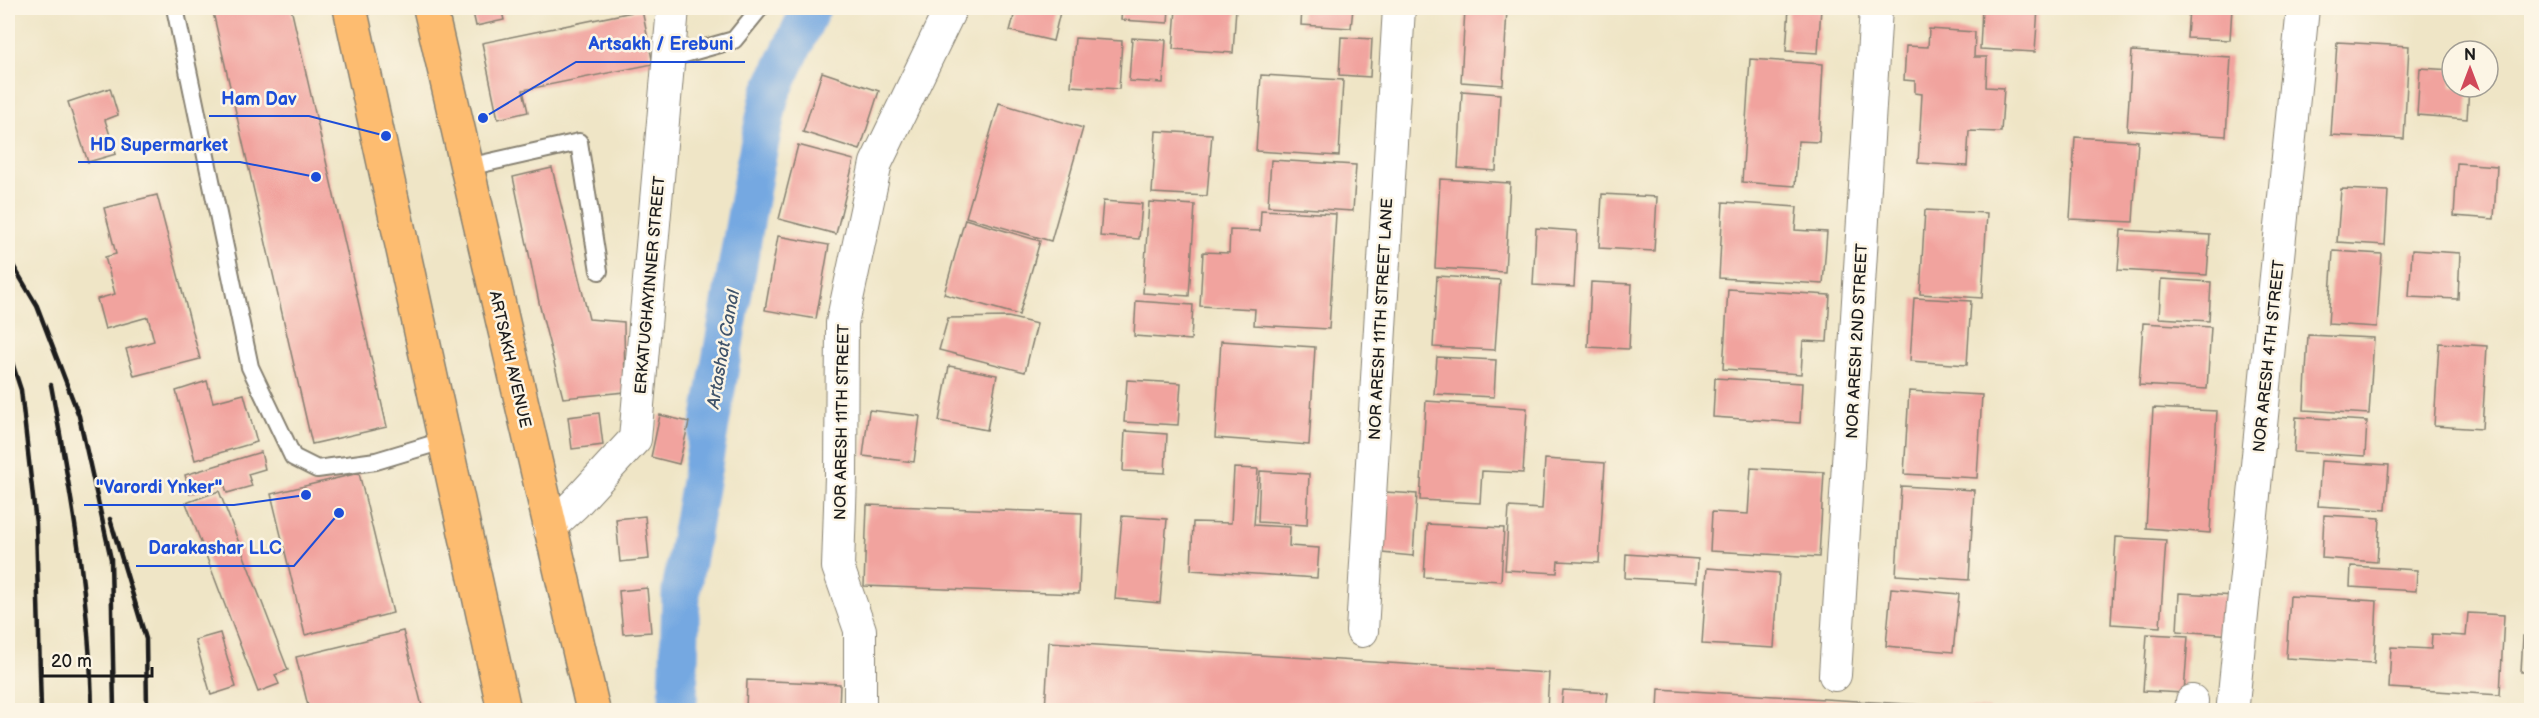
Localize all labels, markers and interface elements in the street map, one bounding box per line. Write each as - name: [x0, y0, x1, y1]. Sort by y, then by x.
- callout: Artsakh / Erebuni: [576, 26, 745, 62]
- text: Artsakh / Erebuni: [588, 34, 733, 55]
- north arrow: [2440, 39, 2500, 99]
- text: N: [2464, 46, 2476, 65]
- callout: Ham Dav: [209, 80, 309, 116]
- text: Ham Dav: [221, 89, 297, 110]
- callout: HD Supermarket: [78, 126, 240, 162]
- text: HD Supermarket: [90, 135, 228, 156]
- street label: ERKATUGHAYINNER STREET: [631, 175, 670, 395]
- street label: NOR ARESH 11TH STREET LANE: [1366, 198, 1397, 440]
- street label: NOR ARESH 2ND STREET: [1843, 243, 1872, 439]
- street label: NOR ARESH 4TH STREET: [2250, 259, 2289, 453]
- water label: Artashat Canal: [703, 287, 744, 411]
- street label: ARTSAKH AVENUE: [485, 289, 535, 430]
- street label: NOR ARESH 11TH STREET: [831, 323, 854, 520]
- callout: "Varordi Ynker": [84, 469, 234, 505]
- text: "Varordi Ynker": [96, 477, 222, 498]
- callout: Darakashar LLC: [136, 530, 294, 566]
- text: Darakashar LLC: [148, 538, 282, 559]
- scale bar: [42, 640, 152, 678]
- text: 20 m: [51, 651, 92, 672]

